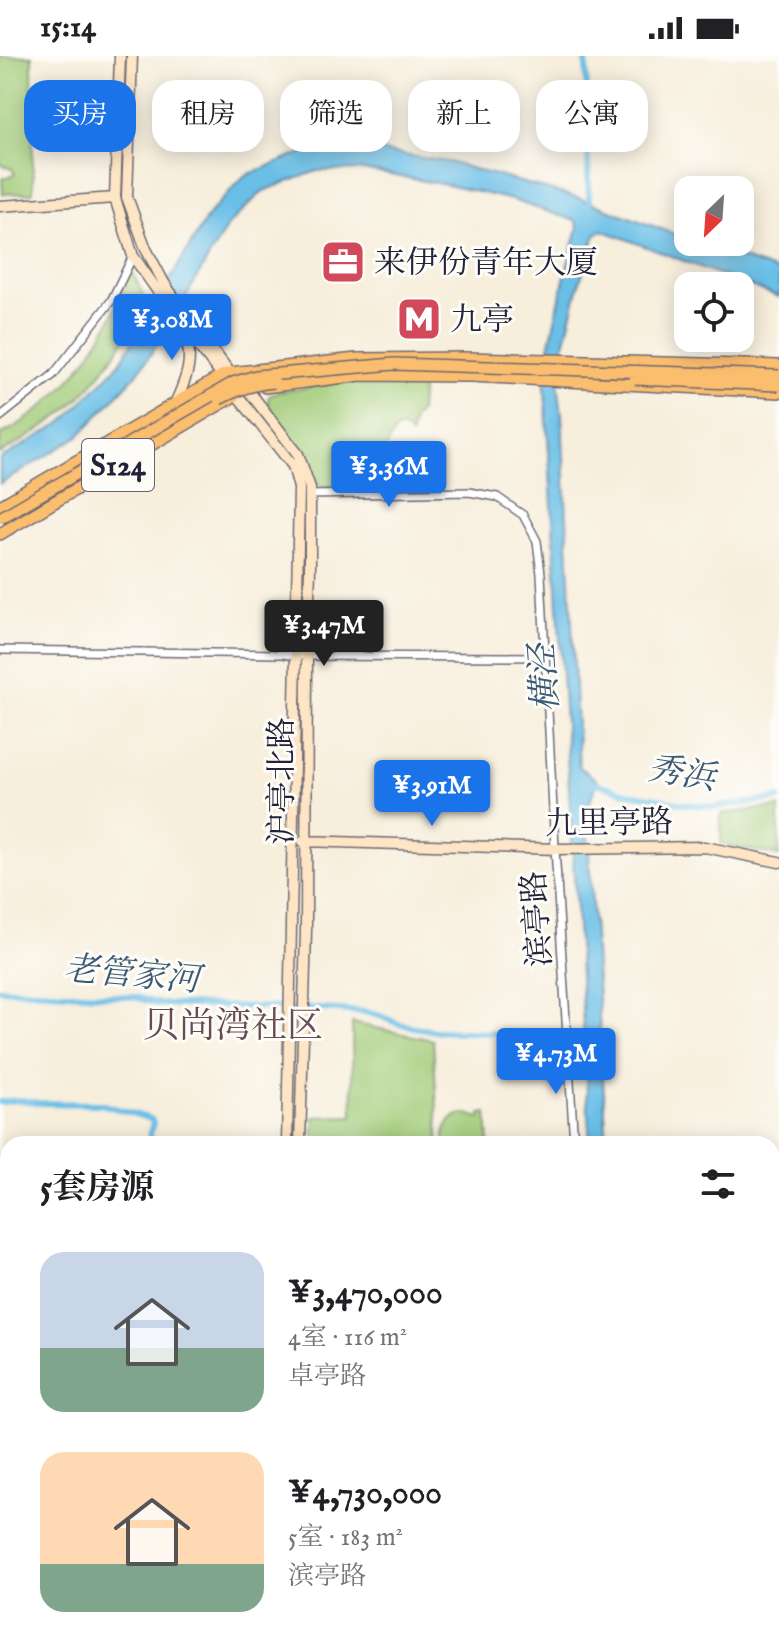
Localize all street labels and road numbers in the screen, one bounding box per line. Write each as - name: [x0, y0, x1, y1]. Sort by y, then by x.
- road number: S124: [82, 439, 154, 491]
- street label: 沪亭北路: [263, 717, 304, 845]
- street label: 九里亭路: [545, 803, 673, 846]
- street label: 滨亭路: [515, 870, 562, 968]

